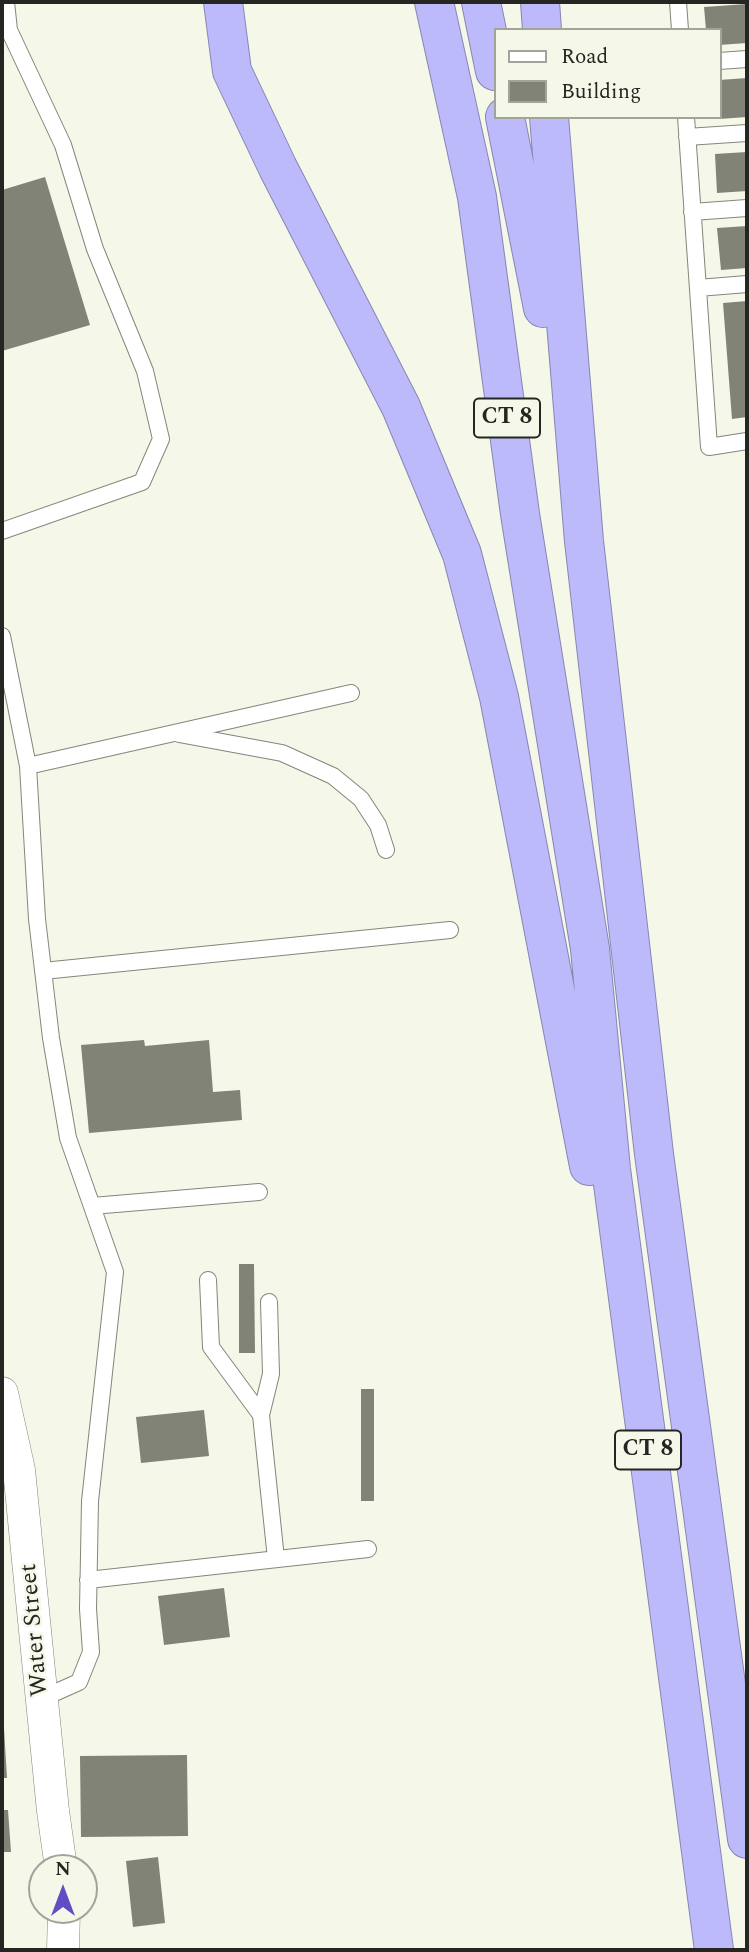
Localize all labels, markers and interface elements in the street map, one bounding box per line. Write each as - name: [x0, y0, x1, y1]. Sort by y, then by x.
- legend: [494, 28, 721, 119]
- text: Road: [561, 41, 608, 73]
- text: Building: [561, 76, 641, 108]
- road number: CT 8: [474, 398, 540, 438]
- road number: CT 8: [615, 1430, 681, 1470]
- street label: Water Street: [16, 1562, 56, 1698]
- north arrow: [28, 1854, 98, 1924]
- text: N: [55, 1855, 71, 1884]

